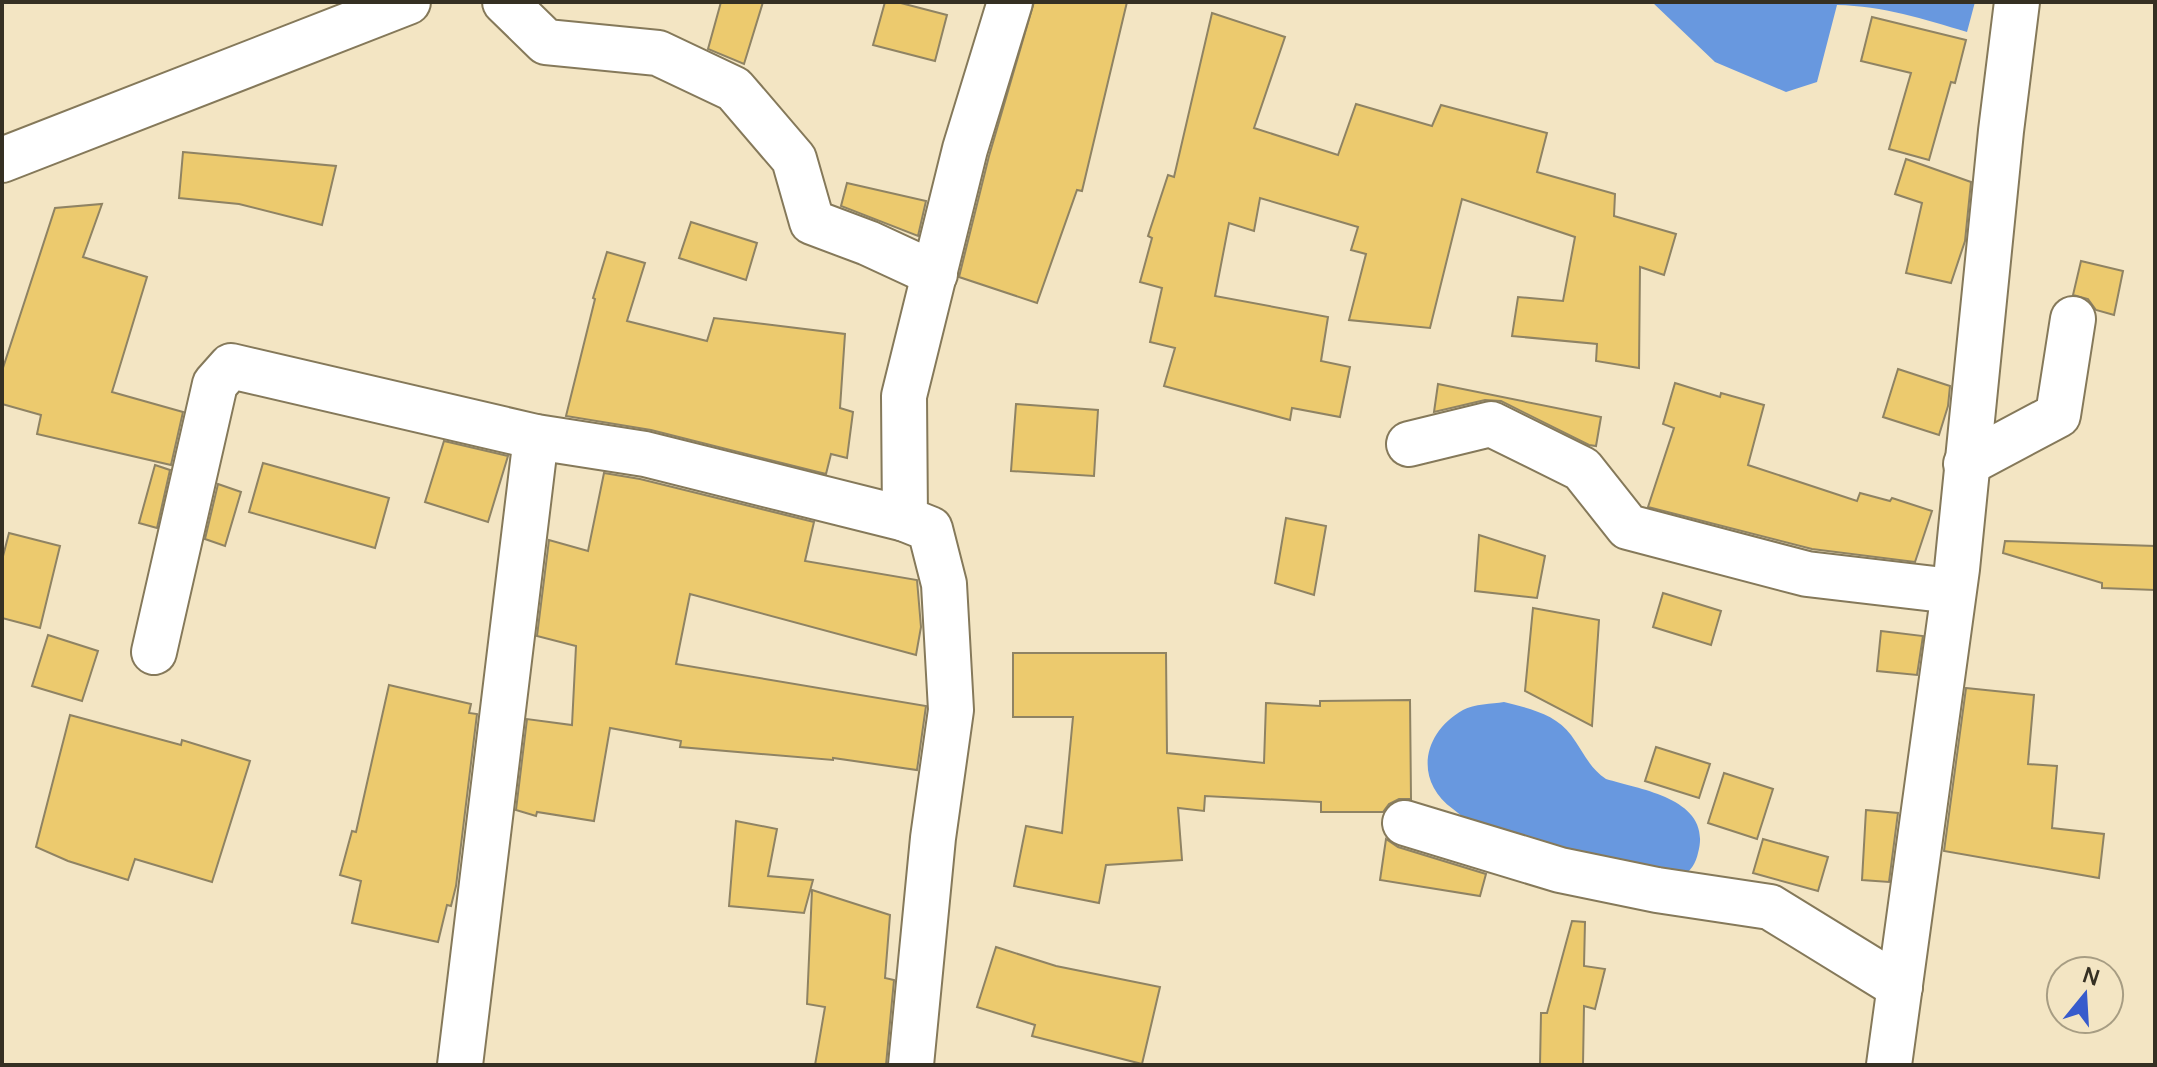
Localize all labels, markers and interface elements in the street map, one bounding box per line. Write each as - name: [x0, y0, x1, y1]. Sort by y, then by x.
- north arrow: [2045, 955, 2125, 1035]
- text: N: [2079, 959, 2103, 993]

